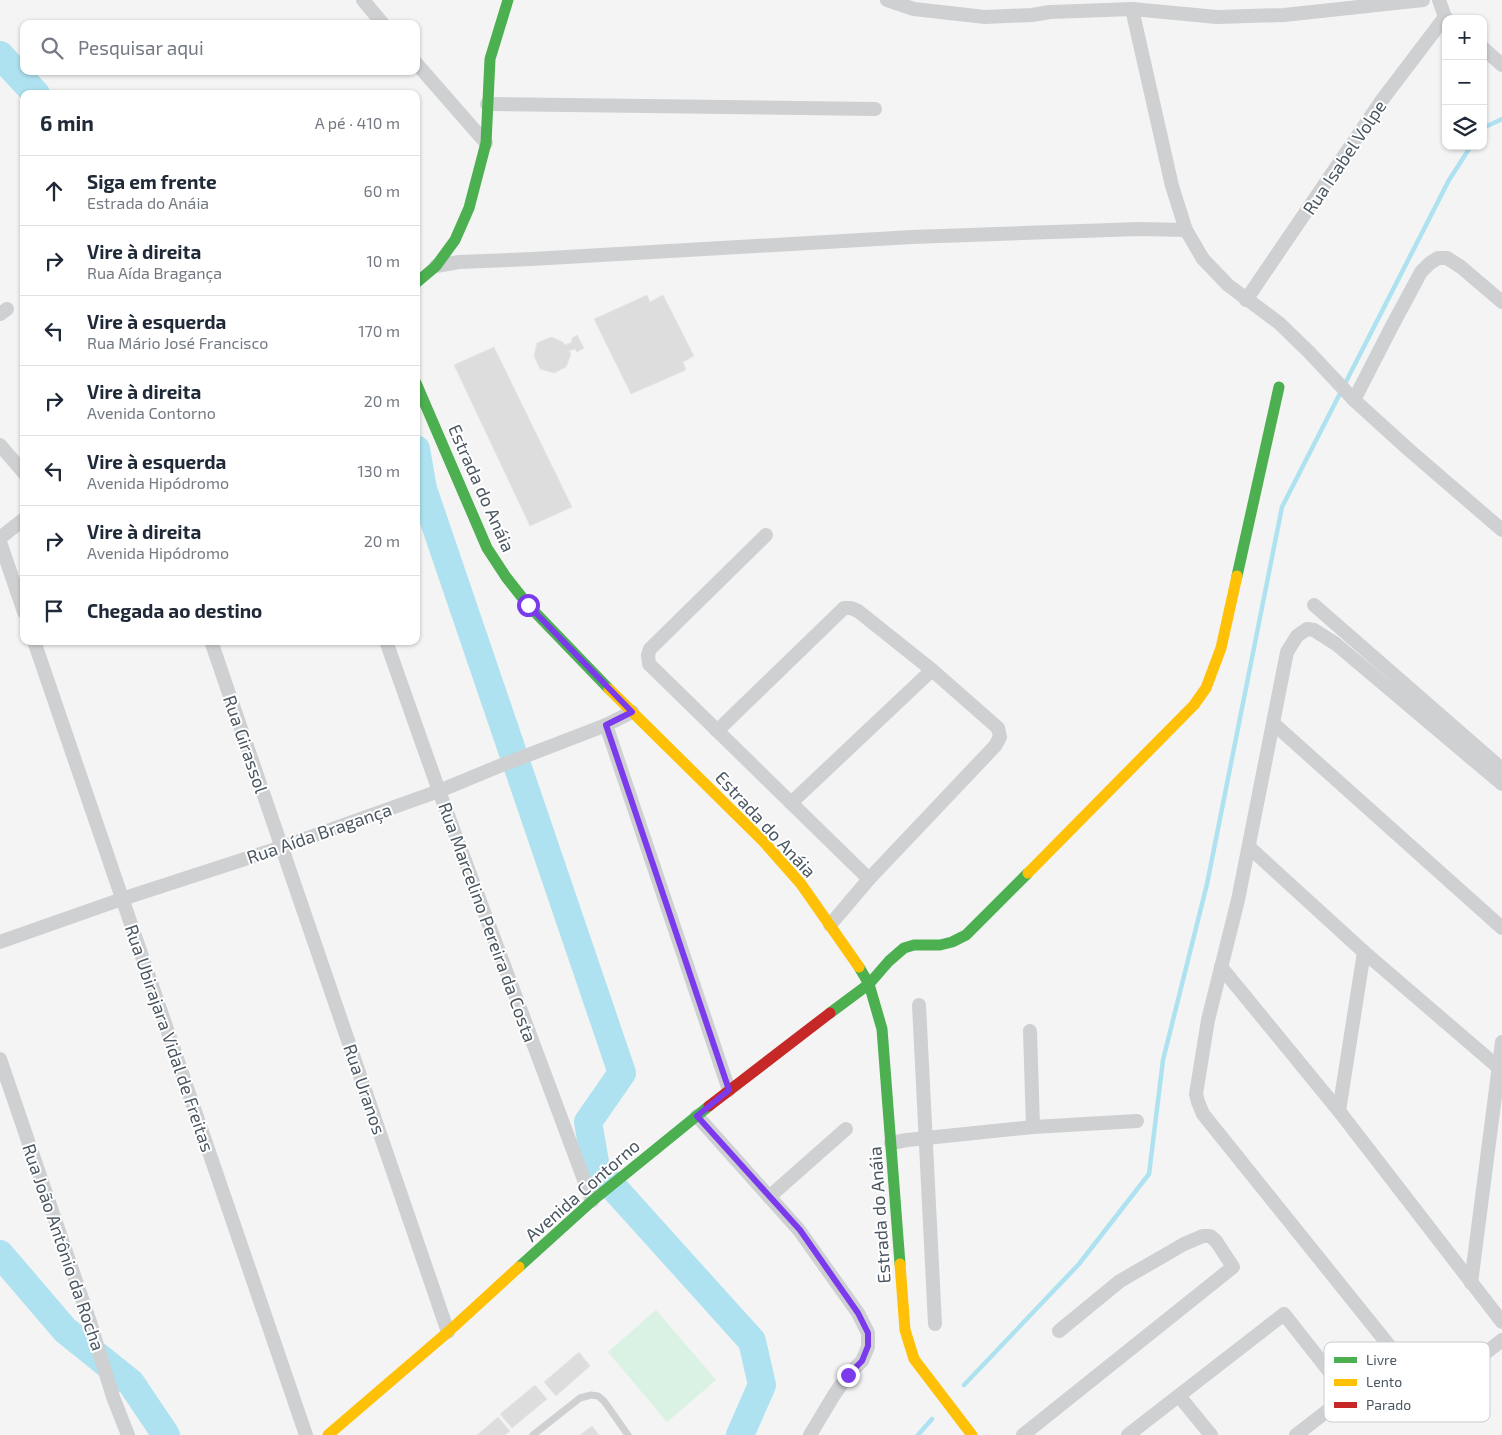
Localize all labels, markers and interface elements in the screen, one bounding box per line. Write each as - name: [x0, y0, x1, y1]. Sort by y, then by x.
- map controls: [1442, 15, 1487, 150]
- button: +: [1442, 15, 1487, 60]
- search box: [20, 20, 420, 75]
- icon: search: [38, 34, 66, 62]
- text: Pesquisar aqui: [78, 36, 204, 59]
- button: −: [1442, 60, 1487, 105]
- street label: Rua Isabel Volpe: [1298, 96, 1390, 218]
- button: layers: [1442, 105, 1487, 150]
- text: 6 min: [40, 110, 94, 135]
- text: A pé · 410 m: [315, 113, 400, 132]
- text: Siga em frente: [87, 170, 217, 193]
- icon: ahead: [40, 177, 68, 205]
- text: 60 m: [364, 181, 400, 200]
- text: Estrada do Anáia: [87, 193, 209, 212]
- text: Vire à direita: [87, 240, 201, 263]
- icon: right: [40, 247, 68, 275]
- text: 10 m: [366, 251, 400, 270]
- text: Rua Aída Bragança: [87, 263, 222, 282]
- text: Vire à esquerda: [87, 310, 226, 333]
- icon: left: [40, 317, 68, 345]
- text: 170 m: [358, 321, 400, 340]
- text: Rua Mário José Francisco: [87, 333, 268, 352]
- text: Vire à direita: [87, 380, 201, 403]
- icon: right: [40, 387, 68, 415]
- text: 20 m: [364, 391, 400, 410]
- text: Avenida Contorno: [87, 403, 216, 422]
- street label: Estrada do Anáia: [444, 421, 520, 555]
- text: Vire à esquerda: [87, 450, 226, 473]
- icon: left: [40, 457, 68, 485]
- text: 130 m: [358, 461, 400, 480]
- text: Avenida Hipódromo: [87, 473, 229, 492]
- text: Vire à direita: [87, 520, 201, 543]
- icon: right: [40, 527, 68, 555]
- text: 20 m: [364, 531, 400, 550]
- text: Avenida Hipódromo: [87, 543, 229, 562]
- route start: [517, 594, 540, 617]
- icon: arrive: [40, 597, 68, 625]
- text: Chegada ao destino: [87, 599, 262, 622]
- street label: Rua Girassol: [219, 692, 273, 796]
- street label: Estrada do Anáia: [711, 766, 821, 882]
- street label: Rua Aída Bragança: [244, 798, 395, 869]
- street label: Rua Marcelino Pereira da Costa: [434, 799, 542, 1045]
- street label: Rua Ubirajara Vidal de Freitas: [121, 921, 219, 1155]
- street label: Rua Uranos: [339, 1041, 391, 1137]
- street label: Avenida Contorno: [520, 1134, 644, 1246]
- street label: Rua João Antônio da Rocha: [18, 1141, 110, 1353]
- street label: Estrada do Anáia: [863, 1146, 895, 1284]
- legend: [1324, 1342, 1490, 1422]
- text: Livre: [1366, 1351, 1397, 1368]
- route end: [837, 1364, 860, 1387]
- text: Lento: [1366, 1373, 1402, 1390]
- text: Parado: [1366, 1396, 1411, 1413]

